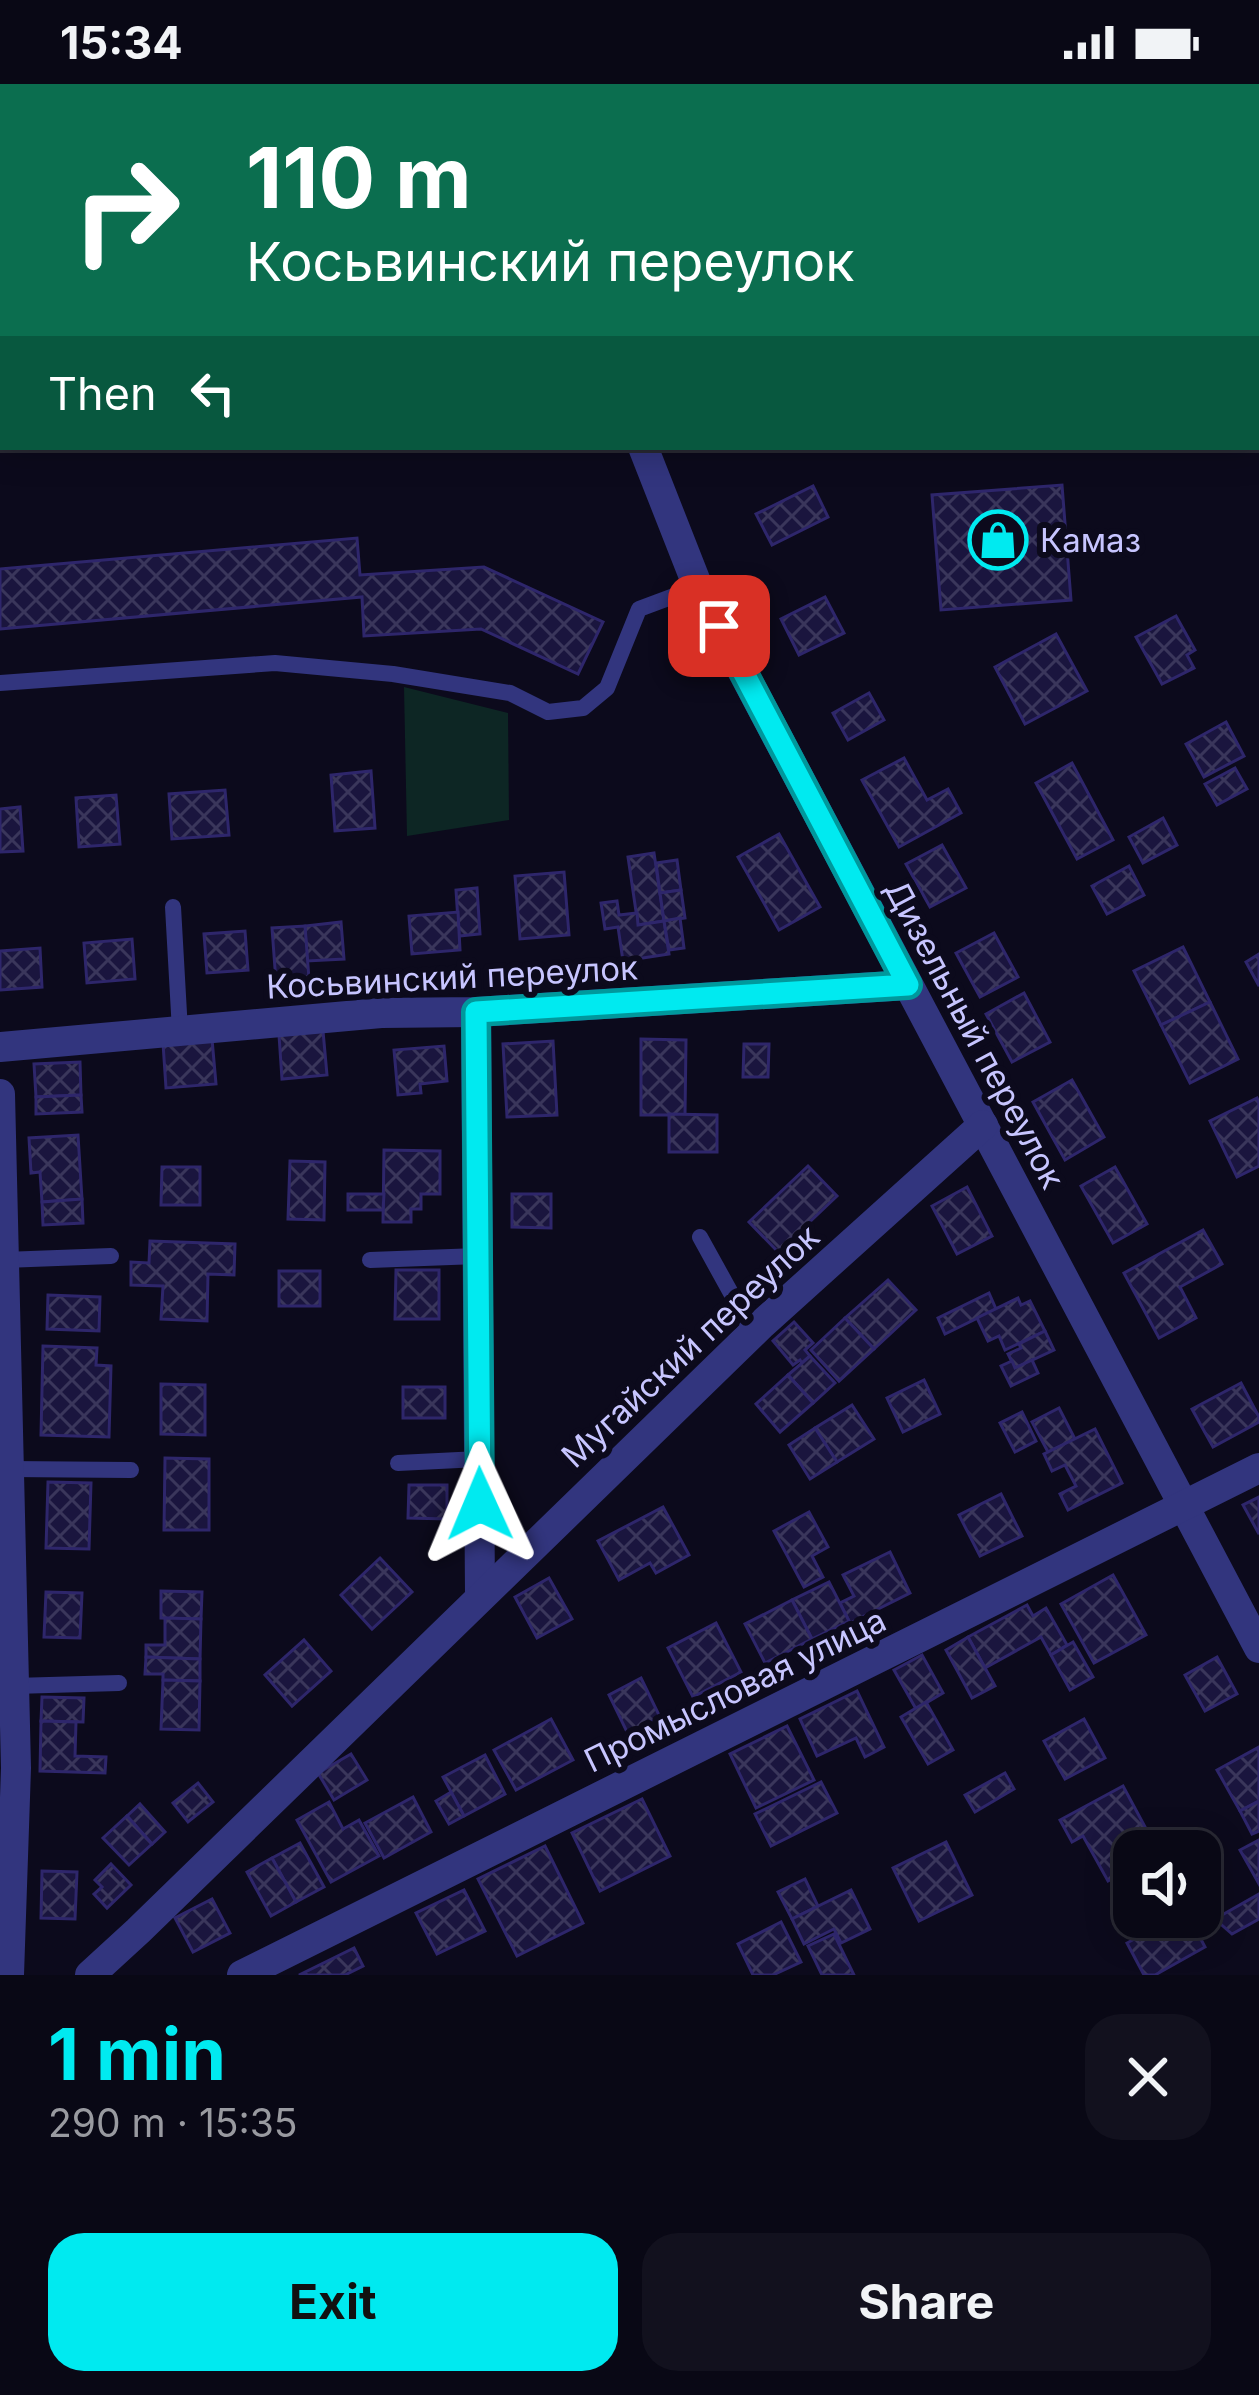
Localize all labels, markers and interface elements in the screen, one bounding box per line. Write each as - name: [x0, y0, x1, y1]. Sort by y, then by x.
- text: 15:34: [60, 15, 183, 70]
- text: 110 m: [246, 127, 472, 228]
- icon: right: [48, 132, 204, 288]
- text: Косьвинский переулок: [246, 229, 854, 294]
- icon: left: [180, 360, 246, 426]
- text: Then: [48, 366, 156, 421]
- shop icon: Камаз: [967, 509, 1029, 571]
- place label: Камаз: [1040, 520, 1141, 560]
- pin: [668, 575, 770, 677]
- icon: arrive: [686, 593, 752, 659]
- street label: Дизельный переулок: [877, 873, 1073, 1195]
- street label: Косьвинский переулок: [265, 947, 639, 1007]
- street label: Мугайский переулок: [553, 1216, 827, 1476]
- position arrow: [417, 1441, 543, 1567]
- street label: Промысловая улица: [578, 1600, 892, 1780]
- map controls: [1113, 1830, 1221, 1938]
- button: sound: [1113, 1830, 1221, 1938]
- text: 1 min: [48, 2010, 226, 2097]
- button: close: [1085, 2014, 1211, 2140]
- text: 290 m · 15:35: [48, 2099, 297, 2146]
- button: Exit: [48, 2233, 618, 2371]
- button: Share: [642, 2233, 1211, 2371]

